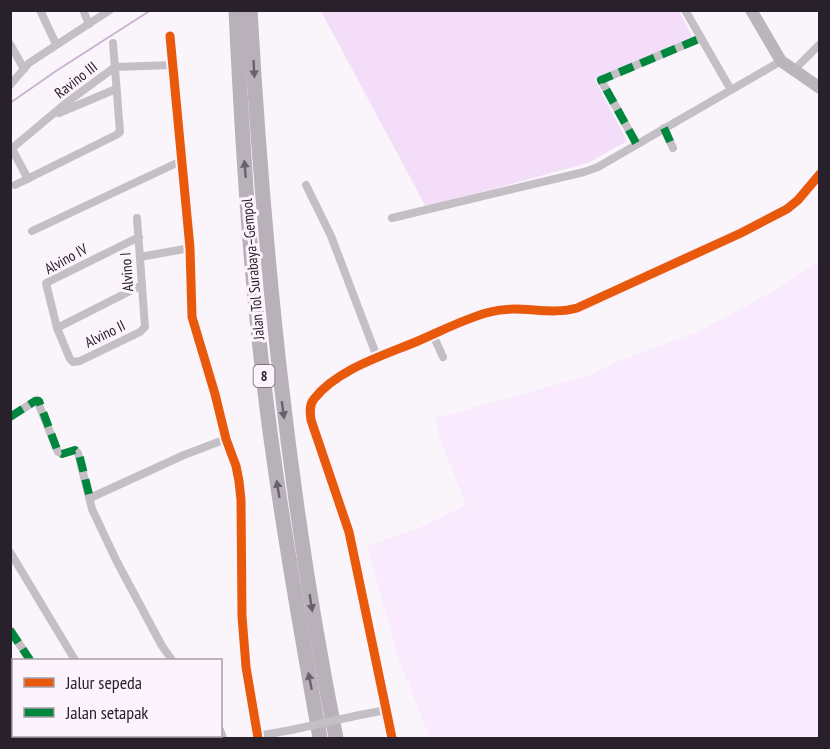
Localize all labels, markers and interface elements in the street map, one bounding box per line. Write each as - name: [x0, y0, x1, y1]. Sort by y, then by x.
- street label: Ravino III: [51, 57, 101, 102]
- one-way arrow: [249, 59, 258, 78]
- one-way arrow: [240, 160, 249, 179]
- street label: Jalan Tol Surabaya–Gempol: [237, 197, 268, 341]
- street label: Alvino IV: [41, 239, 91, 278]
- street label: Alvino I: [116, 252, 137, 292]
- street label: Alvino II: [81, 316, 128, 351]
- road number: 8: [254, 365, 274, 387]
- one-way arrow: [278, 400, 288, 419]
- one-way arrow: [274, 479, 283, 498]
- one-way arrow: [307, 593, 316, 612]
- legend: [12, 659, 222, 737]
- text: Jalur sepeda: [65, 671, 142, 694]
- one-way arrow: [305, 671, 314, 690]
- text: Jalan setapak: [65, 701, 148, 724]

